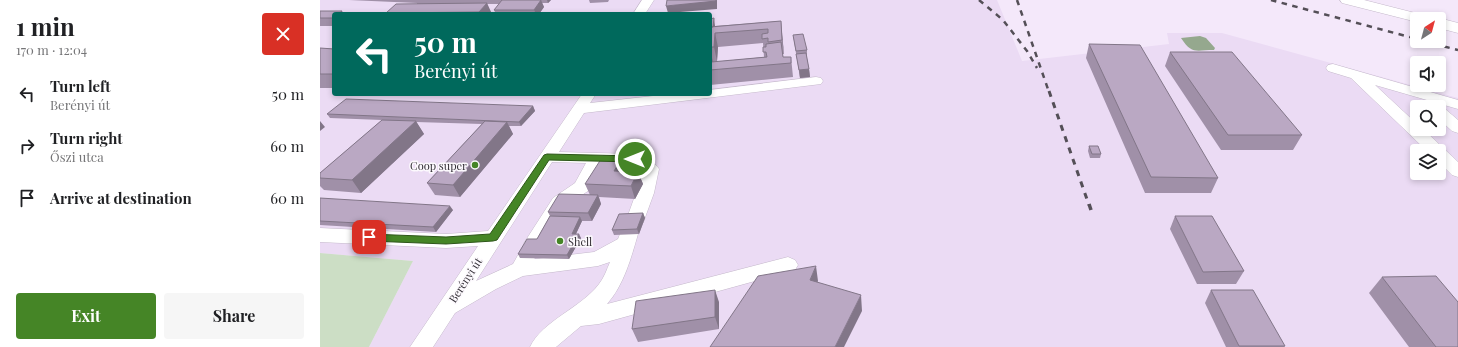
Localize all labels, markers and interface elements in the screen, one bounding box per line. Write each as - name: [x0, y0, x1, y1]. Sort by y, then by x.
- text: 1 min: [16, 10, 75, 42]
- north arrow: [1410, 12, 1446, 48]
- map controls: [1410, 12, 1446, 180]
- button: close: [262, 13, 304, 55]
- text: 50 m: [414, 23, 477, 60]
- icon: left: [348, 28, 400, 80]
- text: 170 m · 12:04: [16, 41, 87, 58]
- button: sound: [1410, 56, 1446, 92]
- text: Berényi út: [414, 59, 497, 83]
- text: Turn left: [50, 76, 111, 96]
- icon: left: [16, 83, 38, 105]
- text: 50 m: [272, 84, 304, 104]
- text: Berényi út: [50, 96, 110, 113]
- button: search: [1410, 100, 1446, 136]
- text: Turn right: [50, 128, 123, 148]
- icon: right: [16, 135, 38, 157]
- text: 60 m: [270, 136, 304, 156]
- position arrow: [614, 138, 656, 180]
- button: layers: [1410, 144, 1446, 180]
- text: Őszi utca: [50, 148, 104, 165]
- place label: Coop super: [410, 158, 467, 173]
- marker: Coop super: [470, 160, 480, 170]
- icon: arrive: [16, 187, 38, 209]
- text: Arrive at destination: [50, 188, 192, 208]
- text: 60 m: [270, 188, 304, 208]
- pin: [352, 220, 386, 254]
- icon: arrive: [358, 226, 380, 248]
- place label: Shell: [568, 234, 592, 249]
- marker: Shell: [555, 236, 565, 246]
- street label: Berényi út: [445, 254, 485, 305]
- button: Exit: [16, 293, 156, 339]
- button: Share: [164, 293, 304, 339]

